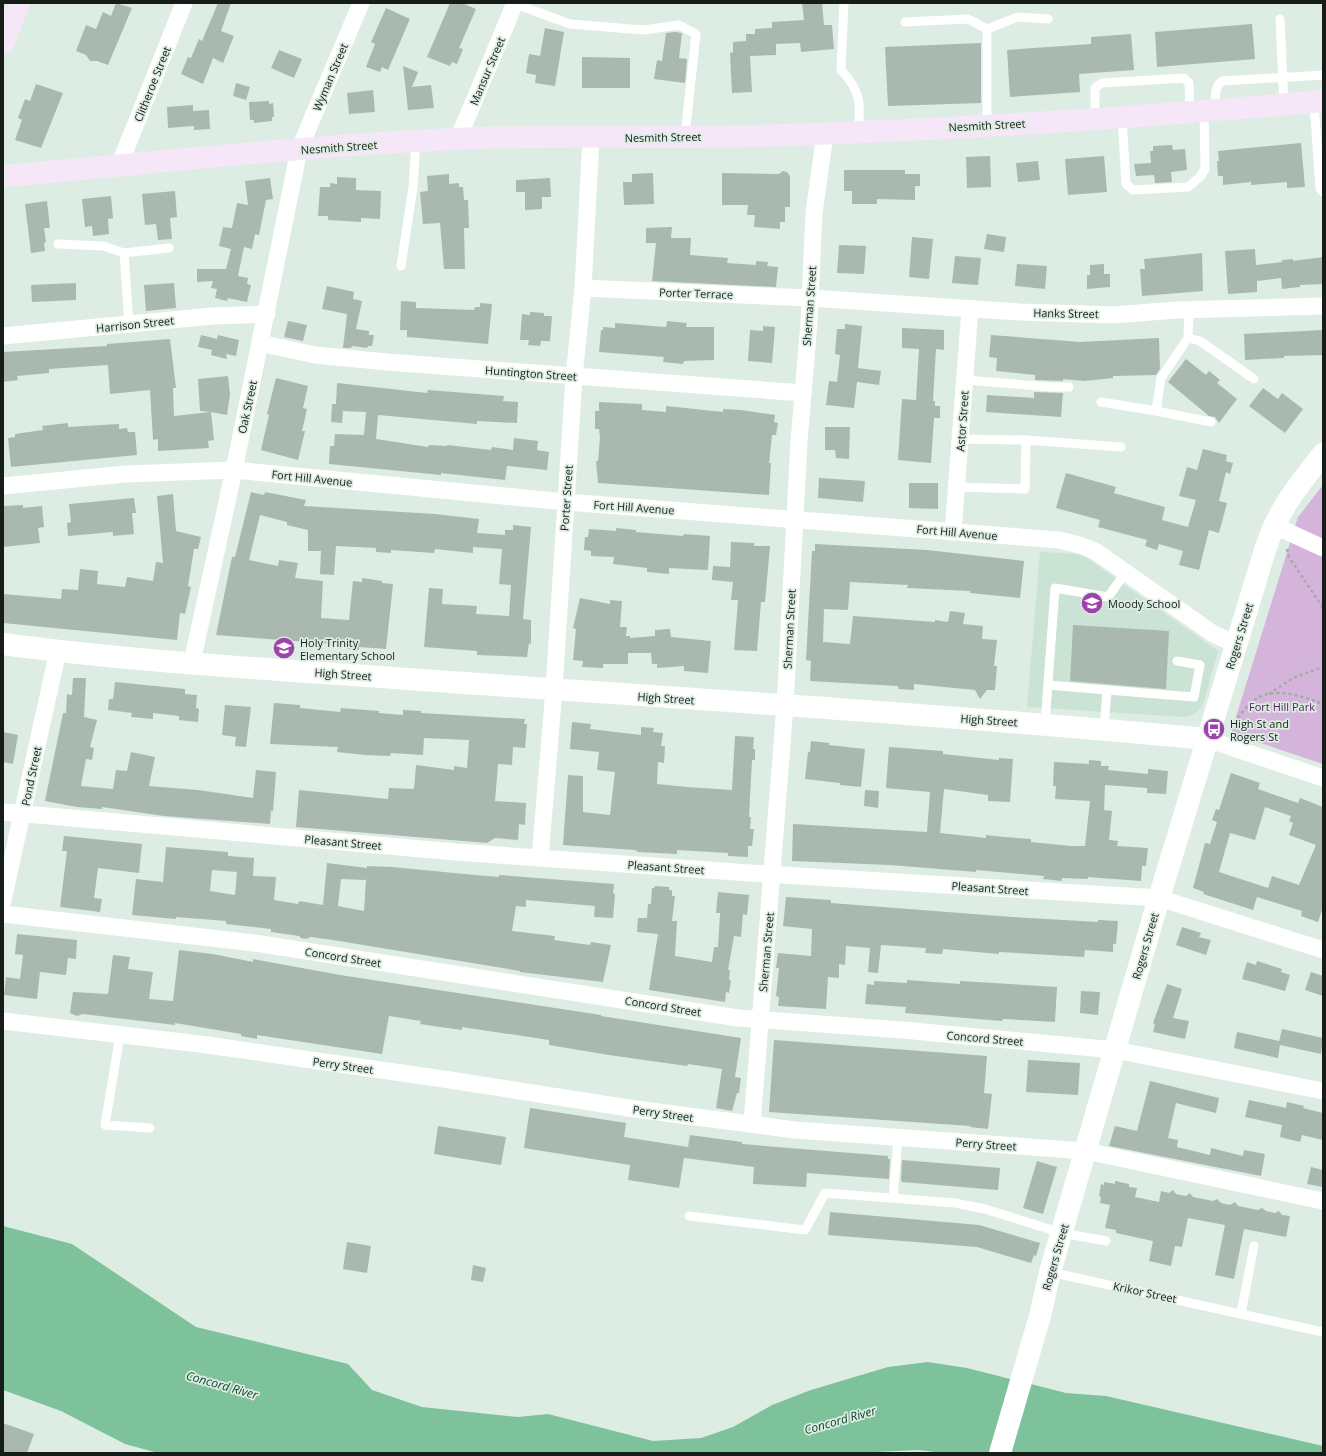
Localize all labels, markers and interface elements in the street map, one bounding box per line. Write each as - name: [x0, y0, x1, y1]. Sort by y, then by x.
- street label: Mansur Street: [466, 34, 508, 107]
- street label: Wyman Street: [309, 41, 351, 113]
- street label: Clitheroe Street: [130, 44, 174, 124]
- street label: Nesmith Street: [948, 115, 1026, 135]
- street label: Nesmith Street: [624, 129, 702, 145]
- street label: Nesmith Street: [300, 137, 378, 157]
- street label: Sherman Street: [799, 265, 819, 346]
- street label: Porter Terrace: [659, 284, 733, 302]
- street label: Hanks Street: [1033, 305, 1099, 321]
- street label: Harrison Street: [95, 312, 175, 336]
- street label: Huntington Street: [485, 362, 577, 384]
- street label: Oak Street: [234, 379, 260, 435]
- street label: Astor Street: [952, 390, 972, 452]
- street label: Porter Street: [556, 465, 576, 531]
- street label: Fort Hill Avenue: [271, 466, 353, 490]
- street label: Fort Hill Avenue: [593, 497, 675, 517]
- street label: Fort Hill Avenue: [916, 521, 998, 543]
- street label: Sherman Street: [779, 589, 799, 669]
- school or university icon: Moody School: [1079, 590, 1105, 616]
- place label: Moody School: [1108, 596, 1180, 611]
- street label: Rogers Street: [1222, 601, 1256, 671]
- school or university icon: Holy Trinity Elementary School: [271, 635, 297, 661]
- place label: Holy Trinity Elementary School: [300, 635, 395, 663]
- street label: High Street: [314, 665, 372, 683]
- street label: High Street: [637, 689, 695, 707]
- park label: Fort Hill Park: [1249, 699, 1315, 714]
- street label: High Street: [960, 711, 1018, 729]
- bus stop icon: High St and Rogers St: [1201, 716, 1227, 742]
- place label: High St and Rogers St: [1230, 716, 1289, 744]
- street label: Pond Street: [17, 745, 45, 807]
- street label: Pleasant Street: [304, 831, 382, 853]
- street label: Pleasant Street: [627, 857, 705, 877]
- street label: Pleasant Street: [951, 878, 1029, 898]
- street label: Sherman Street: [755, 911, 777, 993]
- street label: Rogers Street: [1128, 911, 1162, 981]
- street label: Concord Street: [304, 944, 382, 970]
- street label: Concord Street: [624, 993, 702, 1019]
- street label: Concord Street: [946, 1027, 1024, 1049]
- street label: Perry Street: [312, 1053, 374, 1077]
- street label: Perry Street: [632, 1101, 694, 1125]
- street label: Perry Street: [955, 1134, 1017, 1154]
- street label: Rogers Street: [1038, 1222, 1072, 1292]
- street label: Krikor Street: [1112, 1278, 1178, 1306]
- water label: Concord River: [184, 1367, 261, 1404]
- water label: Concord River: [802, 1401, 879, 1438]

